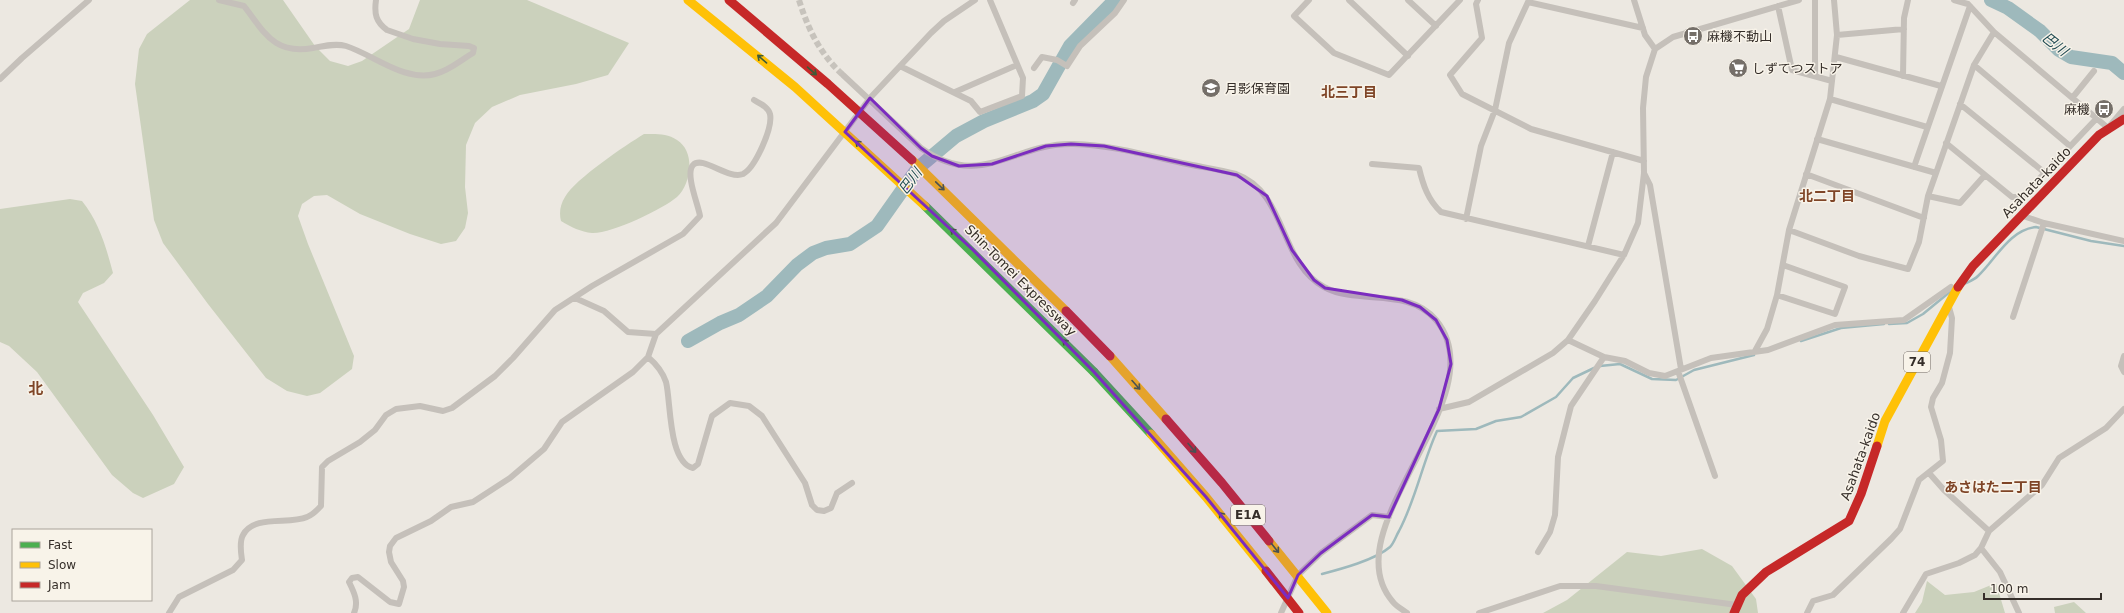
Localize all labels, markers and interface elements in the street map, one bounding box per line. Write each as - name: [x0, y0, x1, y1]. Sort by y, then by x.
- bus stop icon: 麻機不動山: [1682, 25, 1704, 47]
- place label: 麻機不動山: [1707, 29, 1772, 44]
- water label: 巴川: [2039, 29, 2073, 60]
- one-way arrow: [757, 54, 767, 64]
- supermarket icon: しずてつストア: [1727, 57, 1749, 79]
- place label: しずてつストア: [1752, 61, 1842, 76]
- one-way arrow: [807, 66, 818, 75]
- school or university icon: 月影保育園: [1200, 77, 1222, 99]
- place label: 月影保育園: [1225, 81, 1290, 96]
- district label: 北三丁目: [1321, 84, 1377, 100]
- bus stop icon: 麻機: [2093, 98, 2115, 120]
- place label: 麻機: [2064, 102, 2090, 117]
- one-way arrow: [854, 140, 865, 149]
- street label: Asahata-kaido: [1999, 144, 2074, 221]
- water label: 巴川: [895, 163, 926, 197]
- one-way arrow: [935, 181, 945, 191]
- district label: 北二丁目: [1799, 188, 1855, 204]
- street label: Shin-Tomei Expressway: [962, 222, 1080, 339]
- one-way arrow: [950, 228, 960, 238]
- one-way arrow: [1062, 339, 1072, 349]
- road number: 74: [1904, 352, 1930, 372]
- district label: 北: [28, 380, 44, 398]
- one-way arrow: [1131, 380, 1141, 390]
- street label: Asahata-kaido: [1838, 410, 1883, 502]
- one-way arrow: [1187, 443, 1196, 453]
- district label: あさはた二丁目: [1944, 479, 2042, 495]
- road number: E1A: [1231, 505, 1265, 525]
- one-way arrow: [1218, 512, 1227, 522]
- legend: [12, 529, 152, 601]
- text: Fast: [48, 538, 72, 552]
- one-way arrow: [1271, 543, 1280, 553]
- text: Slow: [48, 558, 76, 572]
- scale bar: [1984, 575, 2101, 601]
- text: Jam: [47, 578, 71, 592]
- text: 100 m: [1990, 582, 2028, 596]

